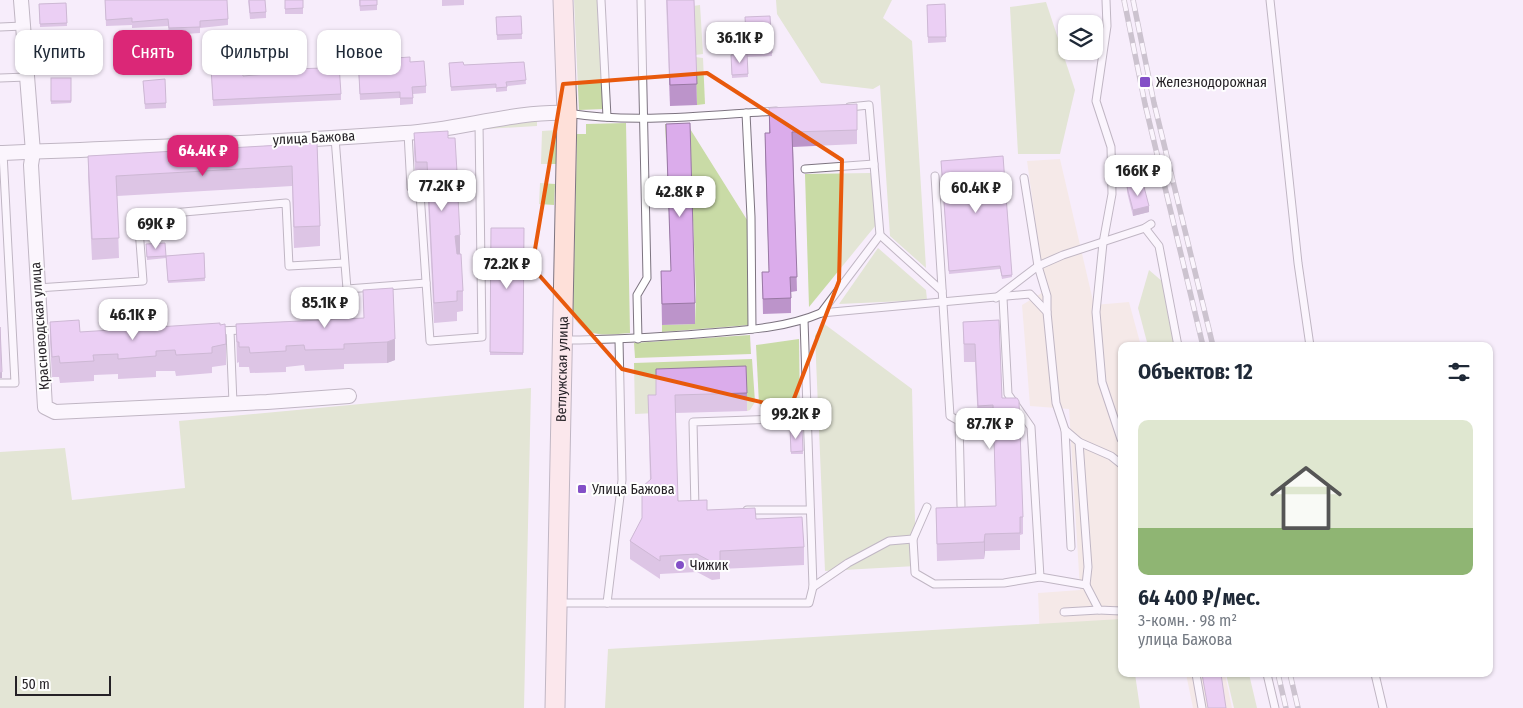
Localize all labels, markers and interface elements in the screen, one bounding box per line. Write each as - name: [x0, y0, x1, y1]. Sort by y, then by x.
- map controls: [1058, 15, 1103, 60]
- button: layers: [1058, 15, 1103, 60]
- pin: 36.1K ₽: [694, 22, 786, 64]
- text: 36.1K ₽: [717, 28, 763, 47]
- chip: Купить: [15, 30, 103, 75]
- chip: Снять: [113, 30, 192, 75]
- chip: Фильтры: [202, 30, 307, 75]
- chip: Новое: [317, 30, 401, 75]
- place label: Железнодорожная: [1156, 74, 1267, 91]
- marker: Железнодорожная: [1138, 75, 1152, 89]
- street label: улица Бажова: [272, 127, 356, 149]
- pin: 64.4K ₽: [157, 134, 249, 177]
- text: 64.4K ₽: [178, 141, 228, 160]
- pin: 166K ₽: [1097, 154, 1179, 197]
- text: 166K ₽: [1116, 161, 1160, 180]
- pin: 77.2K ₽: [396, 170, 488, 212]
- pin: 60.4K ₽: [930, 172, 1022, 214]
- text: 77.2K ₽: [419, 176, 465, 195]
- pin: 42.8K ₽: [634, 176, 726, 218]
- text: 60.4K ₽: [951, 178, 1001, 197]
- text: 42.8K ₽: [656, 182, 704, 201]
- pin: 69K ₽: [121, 208, 191, 250]
- text: 69K ₽: [137, 214, 175, 233]
- pin: 72.2K ₽: [461, 248, 553, 290]
- text: 72.2K ₽: [484, 254, 530, 273]
- street label: Красноводская улица: [27, 261, 53, 391]
- pin: 85.1K ₽: [279, 286, 371, 329]
- text: 85.1K ₽: [302, 293, 348, 312]
- pin: 46.1K ₽: [87, 298, 179, 341]
- text: 46.1K ₽: [110, 305, 156, 324]
- street label: Ветлужская улица: [552, 316, 571, 422]
- icon: filters: [1445, 358, 1473, 386]
- text: Объектов: 12: [1138, 359, 1253, 385]
- pin: 99.2K ₽: [750, 398, 842, 440]
- text: 99.2K ₽: [772, 404, 820, 423]
- pin: 87.7K ₽: [944, 408, 1036, 450]
- text: 87.7K ₽: [967, 414, 1013, 433]
- icon: home: [1261, 453, 1351, 543]
- place label: Улица Бажова: [591, 481, 675, 498]
- marker: Улица Бажова: [576, 483, 588, 495]
- place label: Чижик: [690, 557, 729, 574]
- marker: Чижик: [674, 559, 686, 571]
- text: 64 400 ₽/мес.: [1138, 585, 1260, 611]
- text: 3-комн. · 98 m²: [1138, 611, 1237, 630]
- text: улица Бажова: [1138, 630, 1232, 649]
- scale bar: [15, 673, 111, 696]
- text: 50 m: [22, 676, 50, 693]

